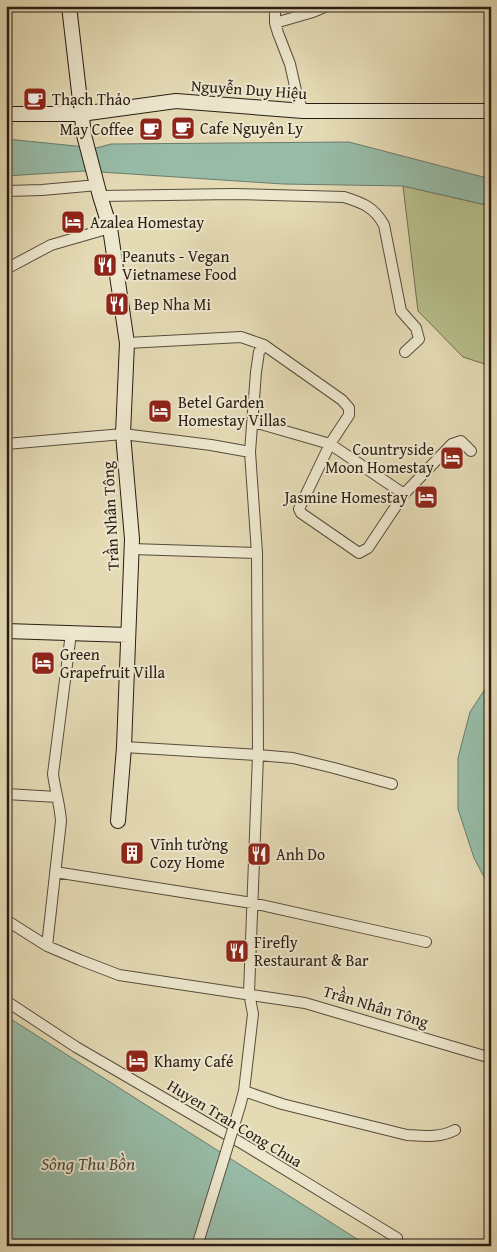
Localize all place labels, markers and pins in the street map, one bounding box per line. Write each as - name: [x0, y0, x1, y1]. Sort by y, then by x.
- cafe icon: Thạch Thảo: [22, 86, 48, 112]
- place label: Thạch Thảo: [52, 87, 131, 111]
- cafe icon: Cafe Nguyên Ly: [170, 115, 196, 141]
- cafe icon: May Coffee: [138, 116, 164, 142]
- place label: Cafe Nguyên Ly: [200, 116, 303, 140]
- place label: May Coffee: [60, 117, 134, 141]
- hotel icon: Azalea Homestay: [60, 209, 86, 235]
- place label: Azalea Homestay: [90, 210, 204, 234]
- place label: Peanuts - Vegan Vietnamese Food: [122, 244, 237, 286]
- restaurant icon: Peanuts - Vegan Vietnamese Food: [92, 252, 118, 278]
- restaurant icon: Bep Nha Mi: [104, 291, 130, 317]
- place label: Bep Nha Mi: [134, 292, 211, 316]
- place label: Betel Garden Homestay Villas: [178, 390, 286, 432]
- hotel icon: Betel Garden Homestay Villas: [147, 398, 173, 424]
- place label: Countryside Moon Homestay: [325, 437, 434, 479]
- hotel icon: Countryside Moon Homestay: [439, 445, 465, 471]
- hotel icon: Jasmine Homestay: [413, 484, 439, 510]
- place label: Jasmine Homestay: [283, 485, 408, 509]
- place label: Green Grapefruit Villa: [60, 642, 166, 684]
- hotel icon: Green Grapefruit Villa: [30, 650, 56, 676]
- place label: Vĩnh tường Cozy Home: [150, 832, 228, 874]
- building icon: Vĩnh tường Cozy Home: [119, 840, 145, 866]
- restaurant icon: Anh Do: [246, 841, 272, 867]
- place label: Anh Do: [276, 842, 325, 866]
- place label: Firefly Restaurant & Bar: [254, 930, 369, 972]
- restaurant icon: Firefly Restaurant & Bar: [224, 938, 250, 964]
- hotel icon: Khamy Café: [124, 1048, 150, 1074]
- place label: Khamy Café: [154, 1049, 233, 1073]

